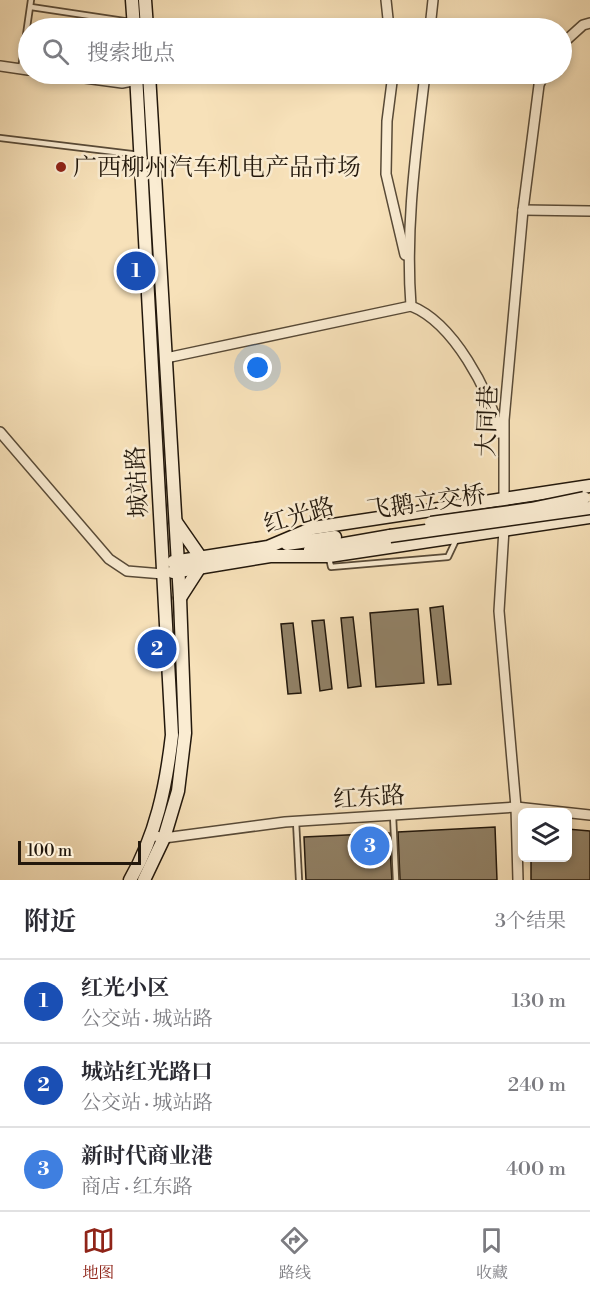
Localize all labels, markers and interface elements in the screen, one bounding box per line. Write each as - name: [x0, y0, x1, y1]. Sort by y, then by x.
- search box: [18, 18, 572, 84]
- icon: search: [39, 35, 72, 68]
- text: 搜索地点: [87, 40, 175, 67]
- place label: 广西柳州汽车机电产品市场: [73, 153, 361, 183]
- marker: 广西柳州汽车机电产品市场: [54, 160, 68, 174]
- pin: 1: [116, 248, 156, 294]
- your location: [243, 353, 272, 382]
- street label: 大同巷: [472, 385, 504, 458]
- street label: 城站路: [121, 445, 155, 519]
- street label: 飞鹅立交桥: [365, 480, 488, 526]
- street label: 红光路: [261, 492, 338, 540]
- pin: 2: [138, 626, 176, 672]
- street label: 红东路: [332, 781, 406, 815]
- map controls: [518, 808, 572, 862]
- button: layers: [518, 808, 572, 862]
- pin: 3: [350, 824, 389, 868]
- scale bar: [18, 838, 141, 866]
- text: 100 m: [27, 841, 72, 861]
- text: 附近: [24, 906, 76, 938]
- text: 3个结果: [495, 909, 566, 934]
- text: 红光小区: [81, 975, 169, 1002]
- text: 1: [39, 989, 48, 1014]
- text: 130 m: [511, 989, 566, 1014]
- text: 公交站 · 城站路: [81, 1007, 213, 1032]
- text: 城站红光路口: [81, 1059, 213, 1086]
- text: 2: [37, 1073, 50, 1098]
- text: 240 m: [508, 1073, 566, 1098]
- text: 公交站 · 城站路: [81, 1091, 213, 1116]
- text: 新时代商业港: [81, 1143, 213, 1170]
- text: 3: [37, 1157, 50, 1182]
- text: 400 m: [506, 1157, 566, 1182]
- text: 商店 · 红东路: [81, 1175, 193, 1200]
- tab: 地图: [82, 1224, 115, 1283]
- tab: 路线: [278, 1224, 311, 1283]
- tab: 收藏: [475, 1224, 508, 1283]

